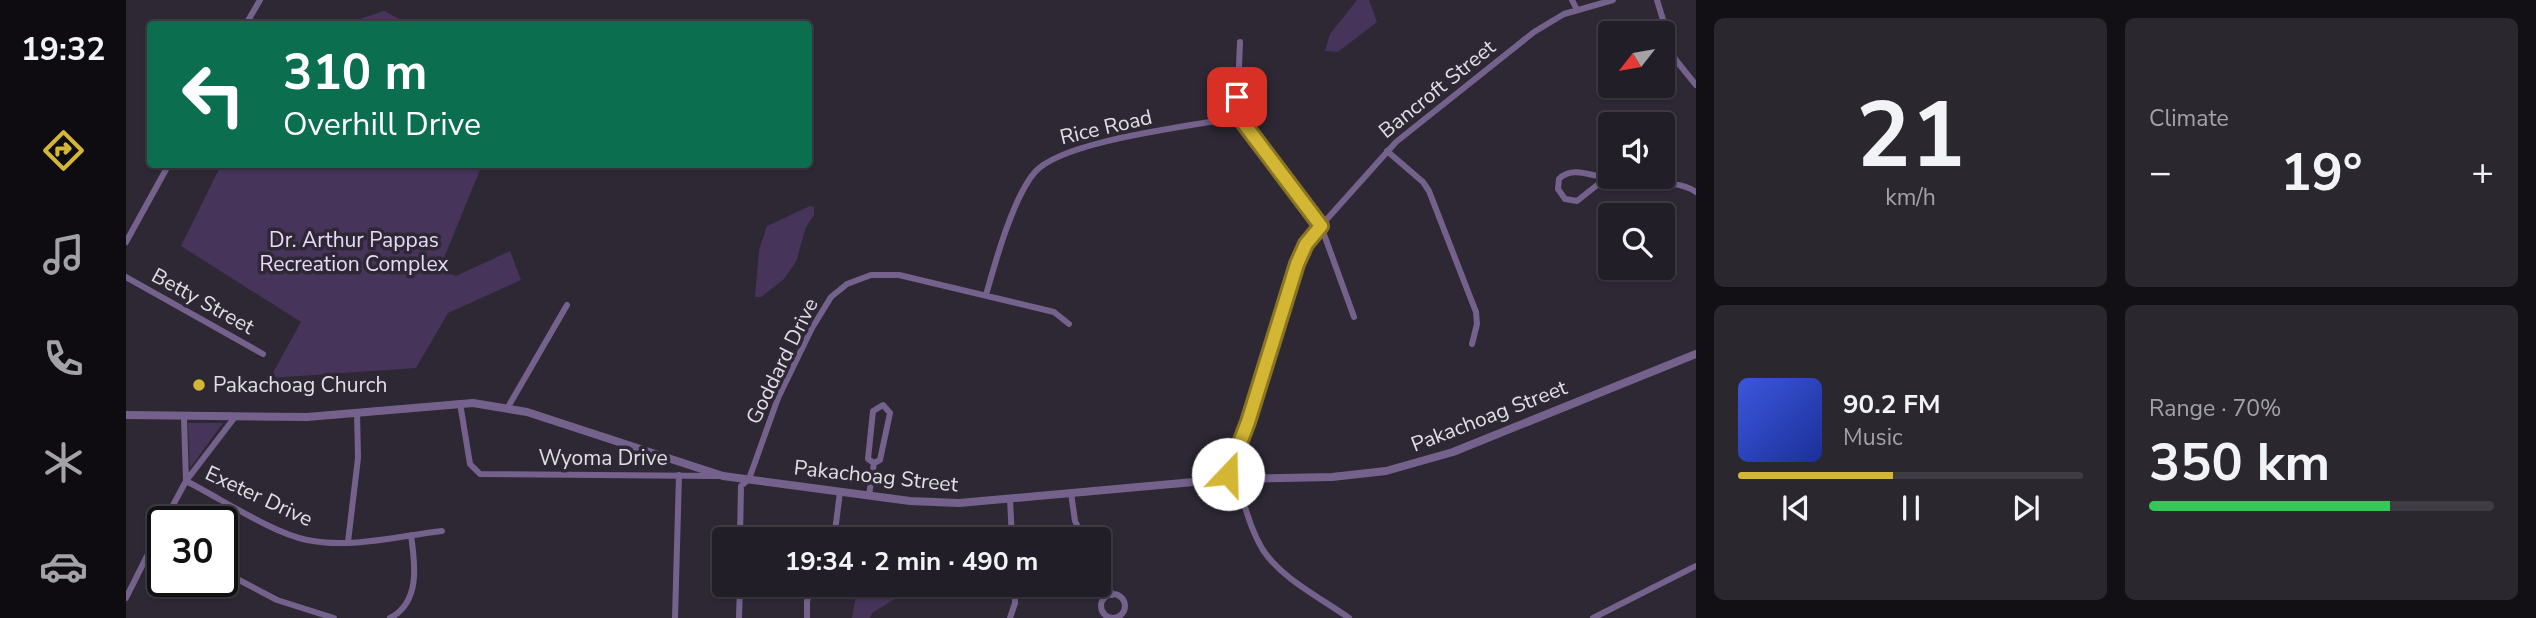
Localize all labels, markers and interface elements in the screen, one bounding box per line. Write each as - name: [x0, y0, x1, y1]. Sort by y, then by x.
- north arrow: [1598, 21, 1675, 98]
- map controls: [1598, 21, 1675, 280]
- text: 19:32: [21, 28, 105, 71]
- street label: Bancroft Street: [1373, 33, 1502, 145]
- text: 310 m: [283, 39, 427, 106]
- icon: left: [168, 49, 259, 140]
- pin: [1207, 67, 1267, 127]
- text: 21: [1856, 74, 1965, 198]
- icon: arrive: [1218, 78, 1256, 116]
- text: Overhill Drive: [283, 103, 481, 146]
- street label: Rice Road: [1057, 103, 1155, 151]
- text: Climate: [2149, 103, 2229, 134]
- button: sound: [1598, 112, 1675, 189]
- icon: directions: [39, 126, 88, 175]
- text: 19°: [2280, 137, 2363, 208]
- text: −: [2149, 147, 2172, 198]
- text: +: [2471, 147, 2494, 198]
- text: km/h: [1885, 182, 1936, 213]
- button: search: [1598, 203, 1675, 280]
- park label: Dr. Arthur Pappas Recreation Complex: [259, 226, 449, 278]
- icon: music: [39, 230, 88, 279]
- street label: Betty Street: [147, 261, 260, 341]
- street label: Goddard Drive: [739, 293, 825, 429]
- icon: phone: [39, 334, 88, 383]
- place label: Pakachoag Church: [213, 371, 387, 399]
- street label: Pakachoag Street: [1407, 373, 1572, 459]
- marker: Pakachoag Church: [191, 377, 207, 393]
- text: 90.2 FM: [1843, 387, 1940, 422]
- text: Range · 70%: [2149, 393, 2281, 424]
- text: Music: [1843, 422, 1903, 453]
- text: 350 km: [2149, 427, 2330, 498]
- position arrow: [1191, 437, 1265, 511]
- icon: climate: [39, 438, 88, 487]
- street label: Wyoma Drive: [538, 444, 668, 472]
- street label: Pakachoag Street: [793, 453, 960, 499]
- street label: Exeter Drive: [201, 459, 317, 533]
- icon: previous: [1777, 489, 1815, 527]
- icon: pause: [1892, 489, 1930, 527]
- icon: next: [2007, 489, 2045, 527]
- speed limit sign: 30: [147, 506, 238, 597]
- icon: car: [39, 542, 88, 591]
- text: 19:34 · 2 min · 490 m: [785, 544, 1038, 579]

